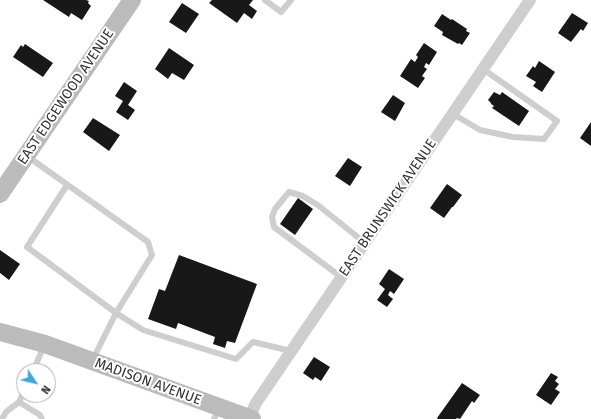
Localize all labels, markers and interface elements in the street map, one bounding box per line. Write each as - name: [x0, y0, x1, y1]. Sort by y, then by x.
- street label: EAST EDGEWOOD AVENUE: [14, 26, 118, 168]
- street label: EAST BRUNSWICK AVENUE: [336, 136, 440, 280]
- street label: MADISON AVENUE: [92, 355, 204, 409]
- north arrow: [16, 363, 56, 403]
- text: N: [38, 383, 53, 396]

